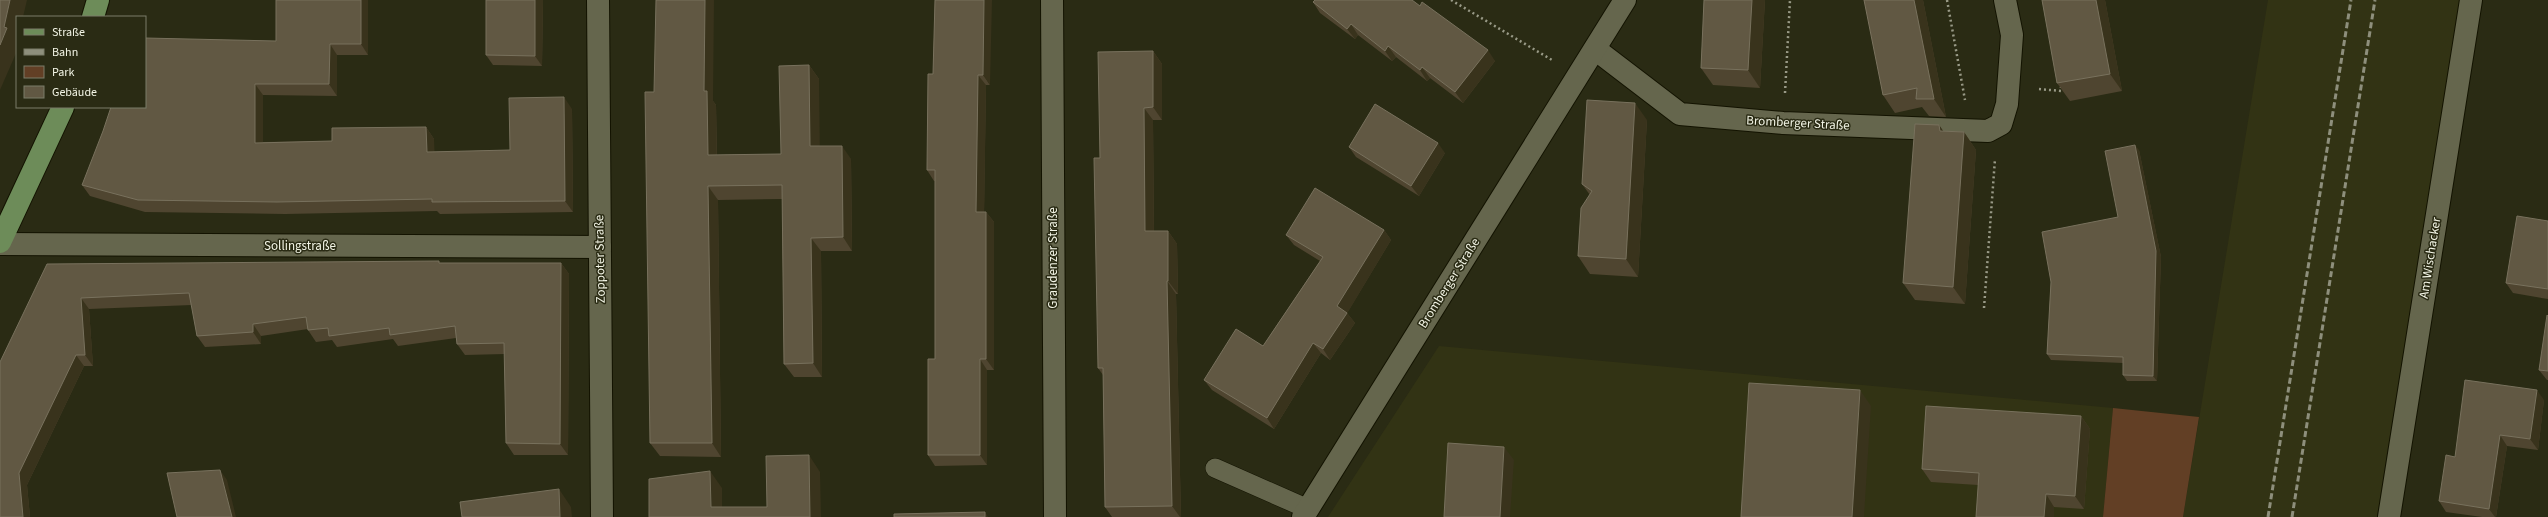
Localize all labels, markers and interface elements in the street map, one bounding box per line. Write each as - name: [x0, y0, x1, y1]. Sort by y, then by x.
- legend: [16, 16, 146, 108]
- text: Straße: [52, 24, 85, 41]
- text: Bahn: [52, 44, 78, 61]
- text: Park: [52, 64, 74, 81]
- text: Gebäude: [52, 84, 97, 101]
- street label: Bromberger Straße: [1746, 111, 1850, 135]
- street label: Graudenzer Straße: [1044, 207, 1062, 309]
- street label: Zoppoter Straße: [590, 215, 610, 303]
- street label: Am Wischacker: [2415, 216, 2445, 300]
- street label: Bromberger Straße: [1414, 234, 1484, 332]
- street label: Sollingstraße: [264, 237, 336, 255]

